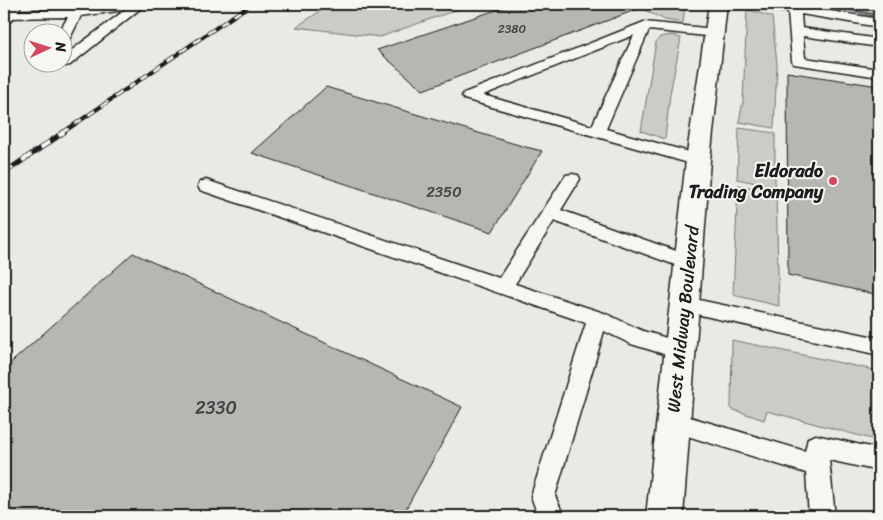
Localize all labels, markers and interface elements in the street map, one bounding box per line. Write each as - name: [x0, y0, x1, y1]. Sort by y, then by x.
- house number: 2380: [498, 18, 527, 40]
- north arrow: [22, 22, 72, 72]
- text: N: [48, 40, 73, 53]
- place label: Eldorado Trading Company: [689, 155, 824, 208]
- marker: Eldorado Trading Company: [827, 175, 839, 187]
- house number: 2350: [426, 179, 462, 205]
- street label: West Midway Boulevard: [657, 223, 709, 414]
- house number: 2330: [195, 392, 237, 424]

